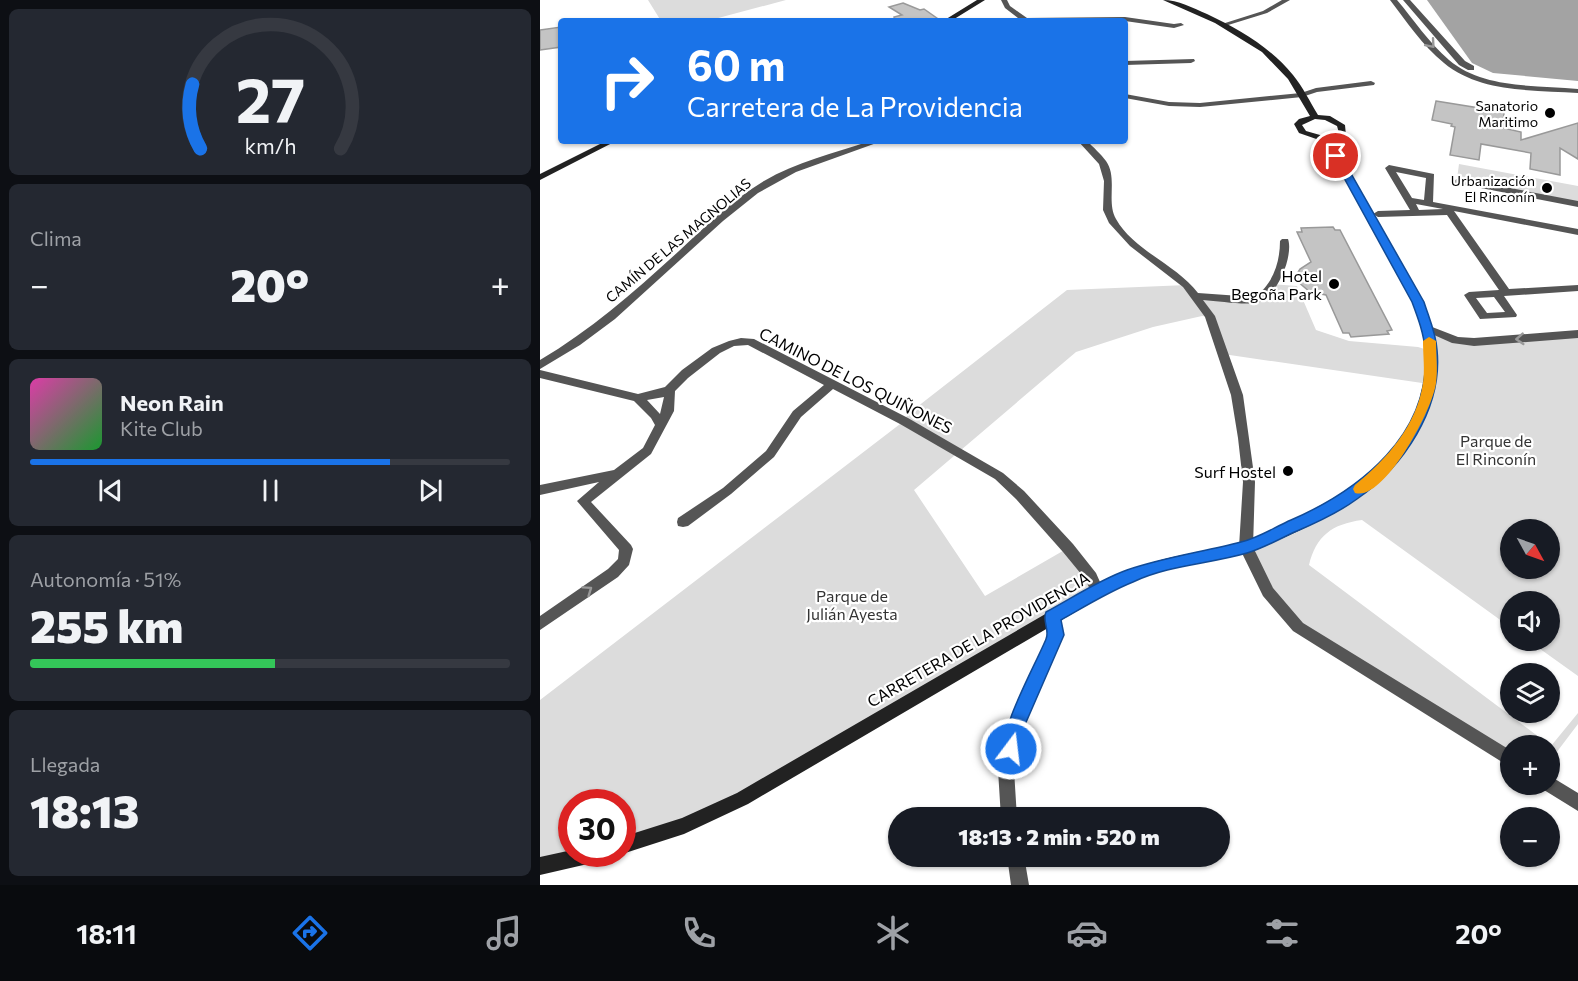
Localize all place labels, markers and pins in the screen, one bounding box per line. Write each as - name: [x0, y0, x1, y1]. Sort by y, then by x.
- place label: Sanatorio Maritimo: [1476, 97, 1538, 130]
- marker: Sanatorio Maritimo: [1543, 106, 1557, 120]
- pin: [1310, 130, 1361, 181]
- place label: Urbanización El Rinconín: [1451, 172, 1535, 205]
- marker: Urbanización El Rinconín: [1540, 181, 1554, 195]
- place label: Hotel Begoña Park: [1231, 266, 1322, 303]
- marker: Hotel Begoña Park: [1327, 277, 1341, 291]
- place label: Surf Hostel: [1194, 462, 1276, 481]
- marker: Surf Hostel: [1281, 464, 1295, 478]

